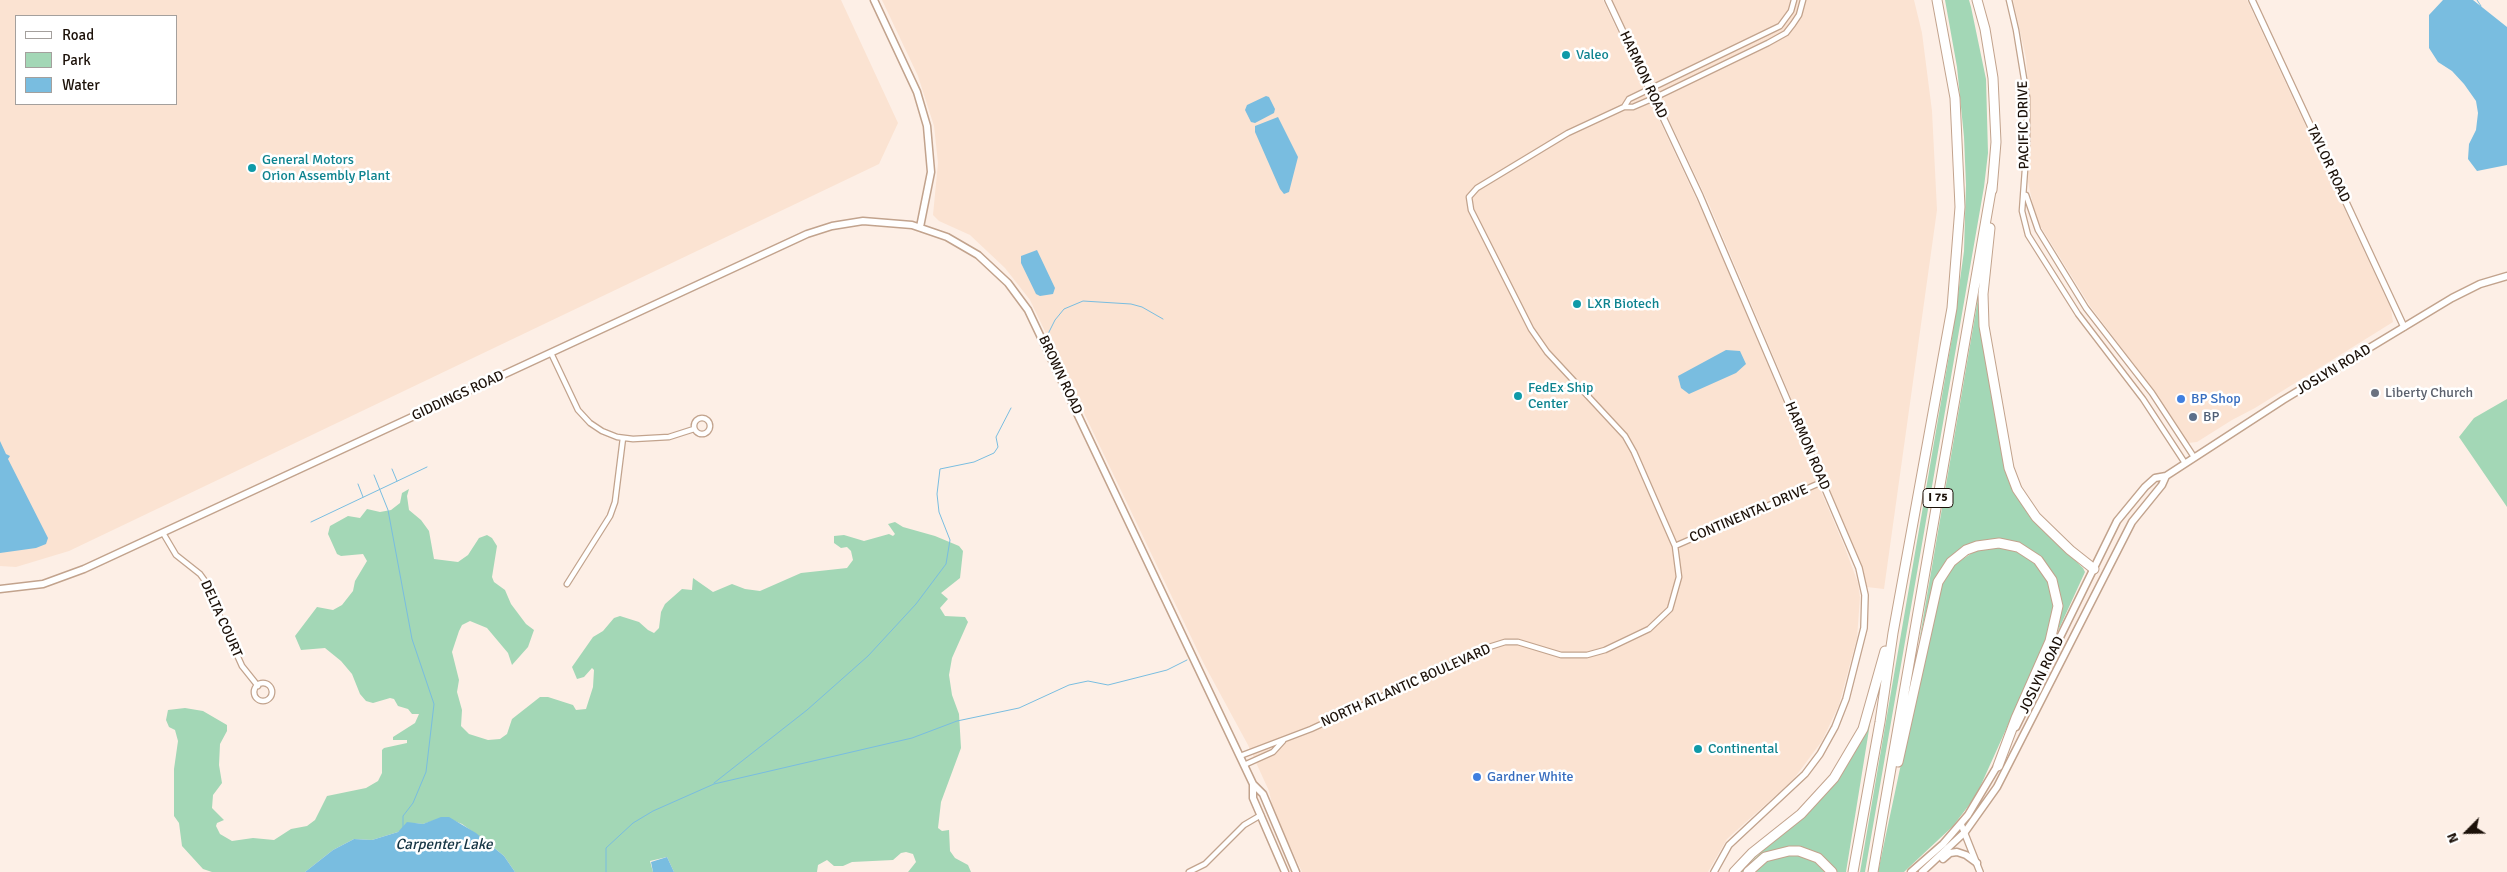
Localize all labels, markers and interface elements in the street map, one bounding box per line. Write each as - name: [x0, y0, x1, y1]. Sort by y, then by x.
- legend: [15, 15, 178, 105]
- text: Road: [62, 26, 94, 44]
- street label: HARMON ROAD: [1615, 29, 1671, 121]
- place label: Valeo: [1576, 47, 1609, 63]
- marker: Valeo: [1560, 49, 1572, 61]
- text: Park: [62, 51, 91, 69]
- text: Water: [62, 76, 100, 94]
- street label: PACIFIC DRIVE: [2015, 81, 2033, 169]
- street label: TAYLOR ROAD: [2303, 123, 2353, 205]
- place label: General Motors Orion Assembly Plant: [262, 152, 390, 184]
- marker: General Motors Orion Assembly Plant: [246, 162, 258, 174]
- place label: LXR Biotech: [1587, 296, 1659, 312]
- marker: LXR Biotech: [1571, 298, 1583, 310]
- street label: BROWN ROAD: [1034, 333, 1086, 417]
- street label: JOSLYN ROAD: [2294, 341, 2374, 399]
- street label: GIDDINGS ROAD: [409, 367, 507, 425]
- place label: FedEx Ship Center: [1528, 380, 1593, 412]
- place label: Liberty Church: [2385, 385, 2473, 401]
- marker: Liberty Church: [2369, 387, 2381, 399]
- marker: FedEx Ship Center: [1512, 390, 1524, 402]
- place label: BP Shop: [2191, 391, 2241, 407]
- marker: BP Shop: [2175, 393, 2187, 405]
- street label: HARMON ROAD: [1781, 399, 1833, 493]
- place label: BP: [2203, 409, 2219, 425]
- marker: BP: [2187, 411, 2199, 423]
- street label: CONTINENTAL DRIVE: [1687, 481, 1811, 547]
- road number: I 75: [1923, 488, 1953, 508]
- street label: DELTA COURT: [197, 578, 245, 660]
- street label: JOSLYN ROAD: [2016, 634, 2068, 716]
- street label: NORTH ATLANTIC BOULEVARD: [1318, 641, 1494, 731]
- place label: Continental: [1708, 741, 1778, 757]
- marker: Continental: [1692, 743, 1704, 755]
- place label: Gardner White: [1487, 769, 1573, 785]
- marker: Gardner White: [1471, 771, 1483, 783]
- north arrow: [2442, 807, 2492, 857]
- text: N: [2443, 830, 2462, 846]
- water label: Carpenter Lake: [395, 836, 493, 854]

